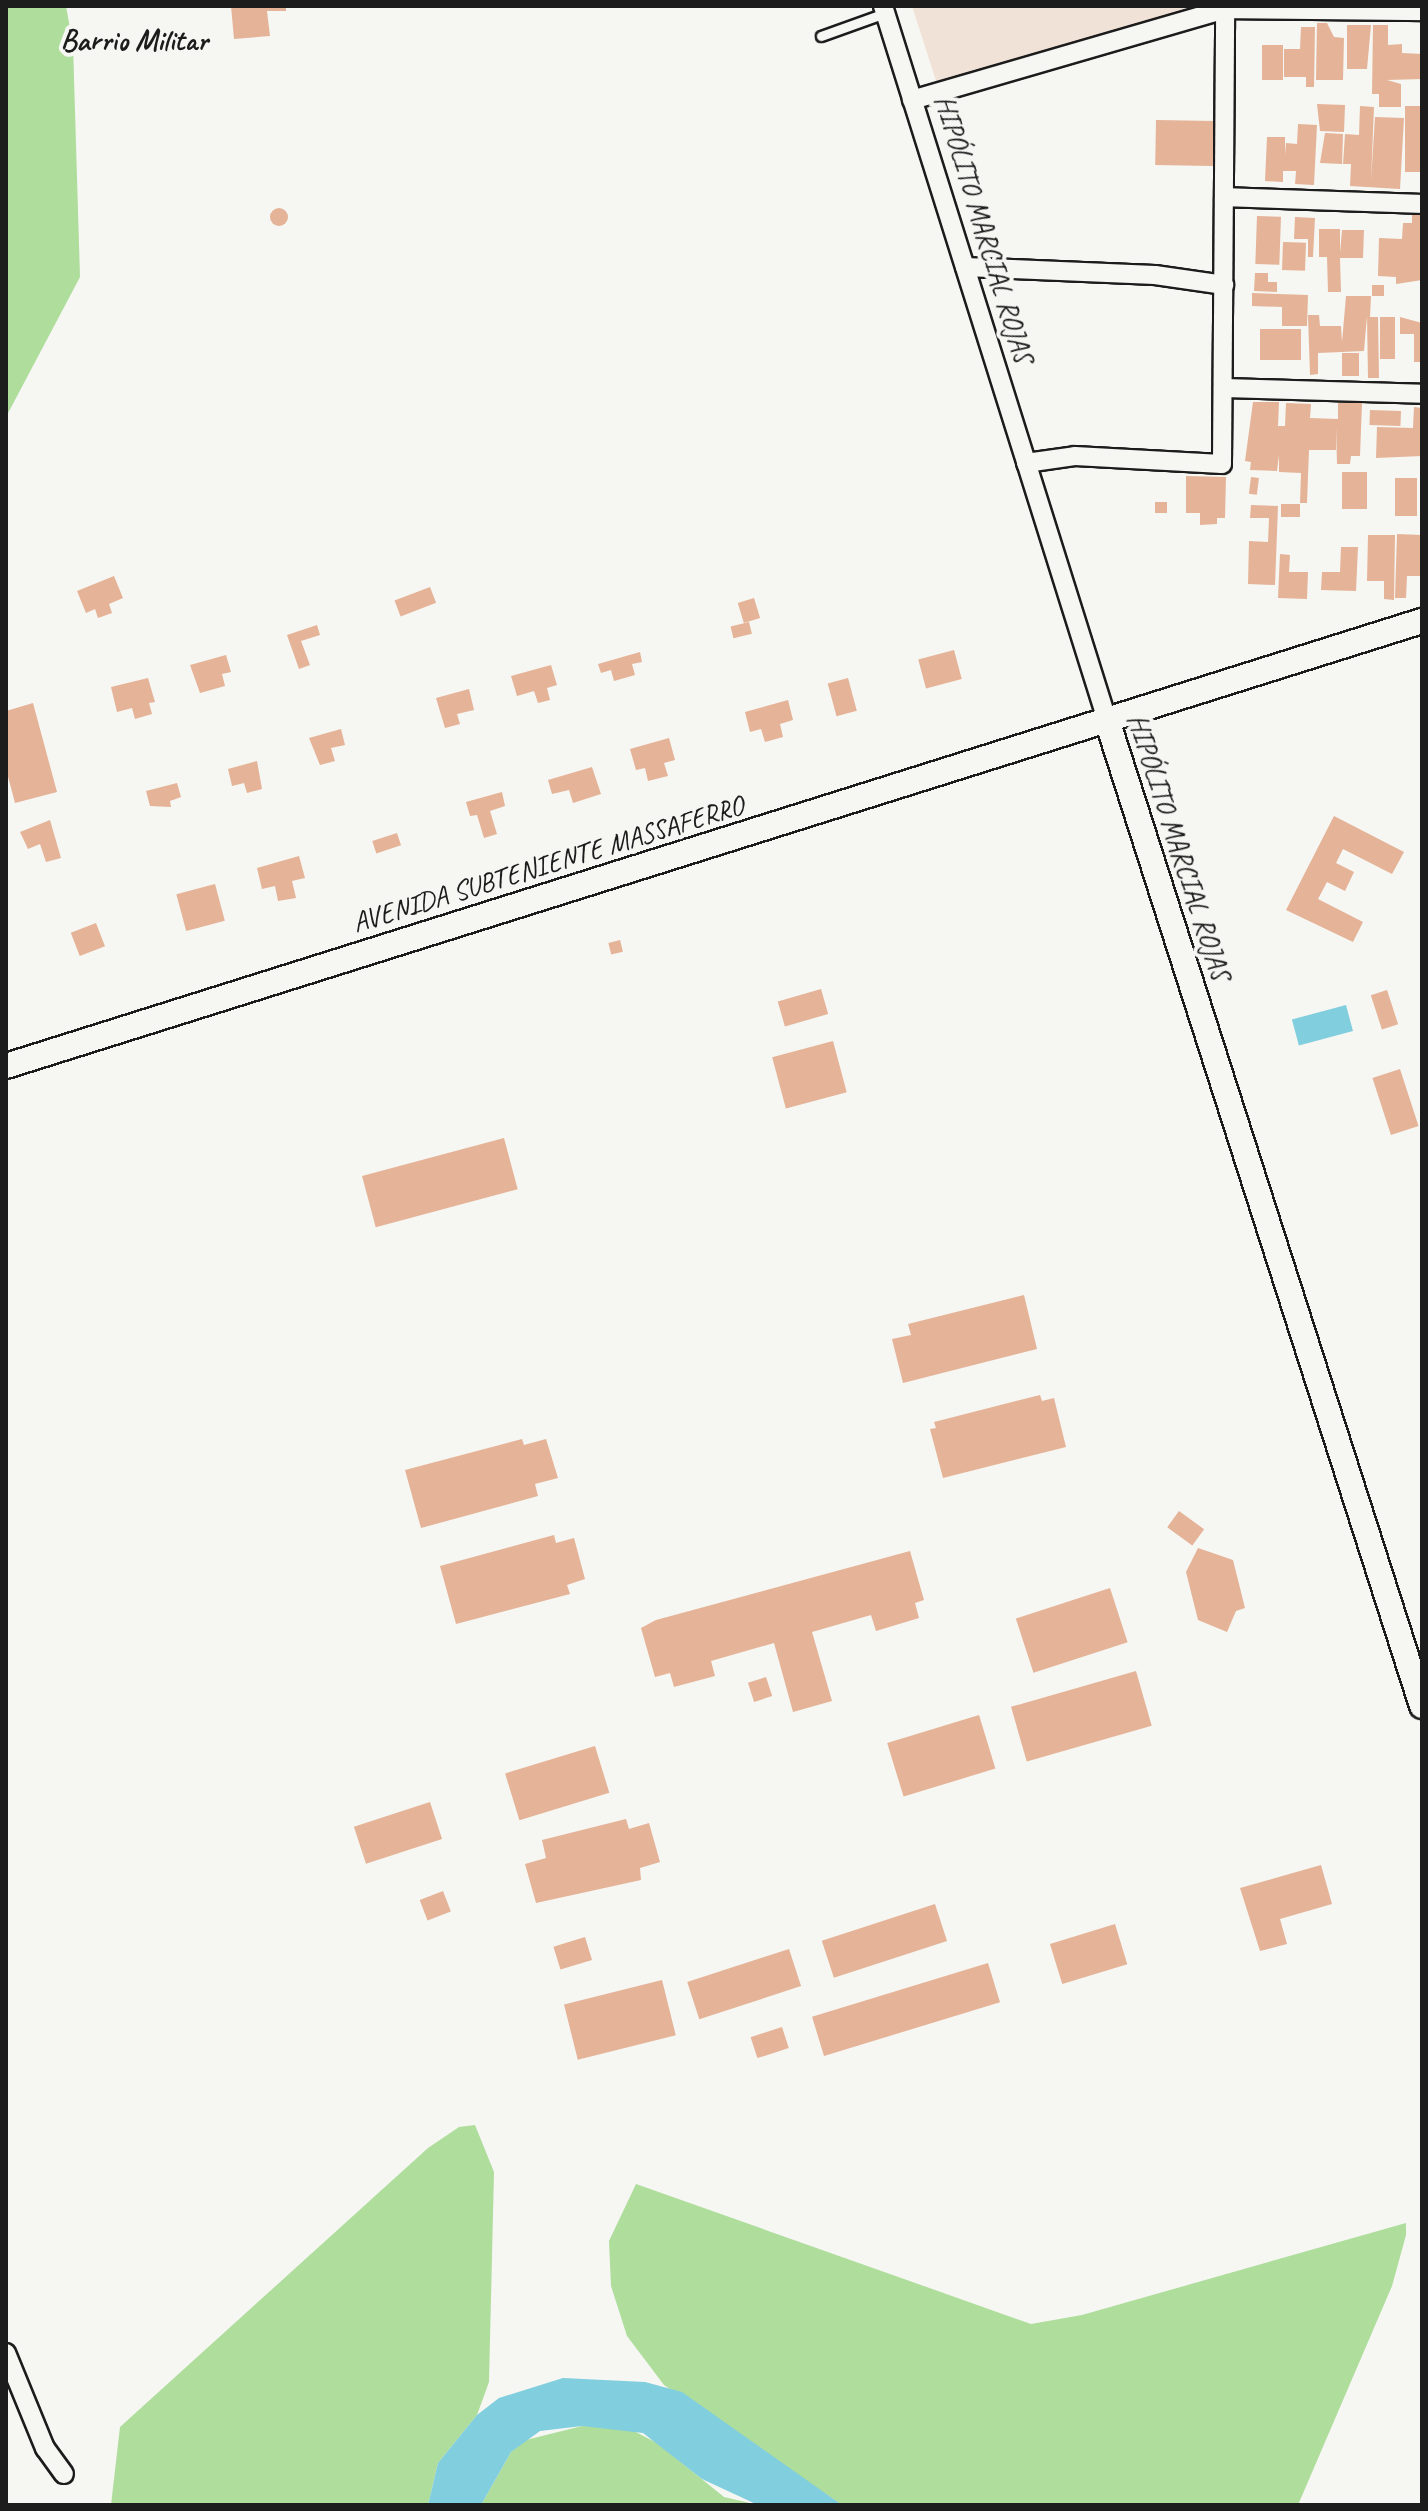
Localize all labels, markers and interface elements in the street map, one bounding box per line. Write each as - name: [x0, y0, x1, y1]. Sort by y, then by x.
- district label: Barrio Militar: [60, 22, 208, 58]
- street label: HIPÓLITO MARCIAL ROJAS: [927, 91, 1041, 367]
- street label: HIPÓLITO MARCIAL ROJAS: [1120, 710, 1238, 984]
- street label: AVENIDA SUBTENIENTE MASSAFERRO: [348, 788, 748, 940]

